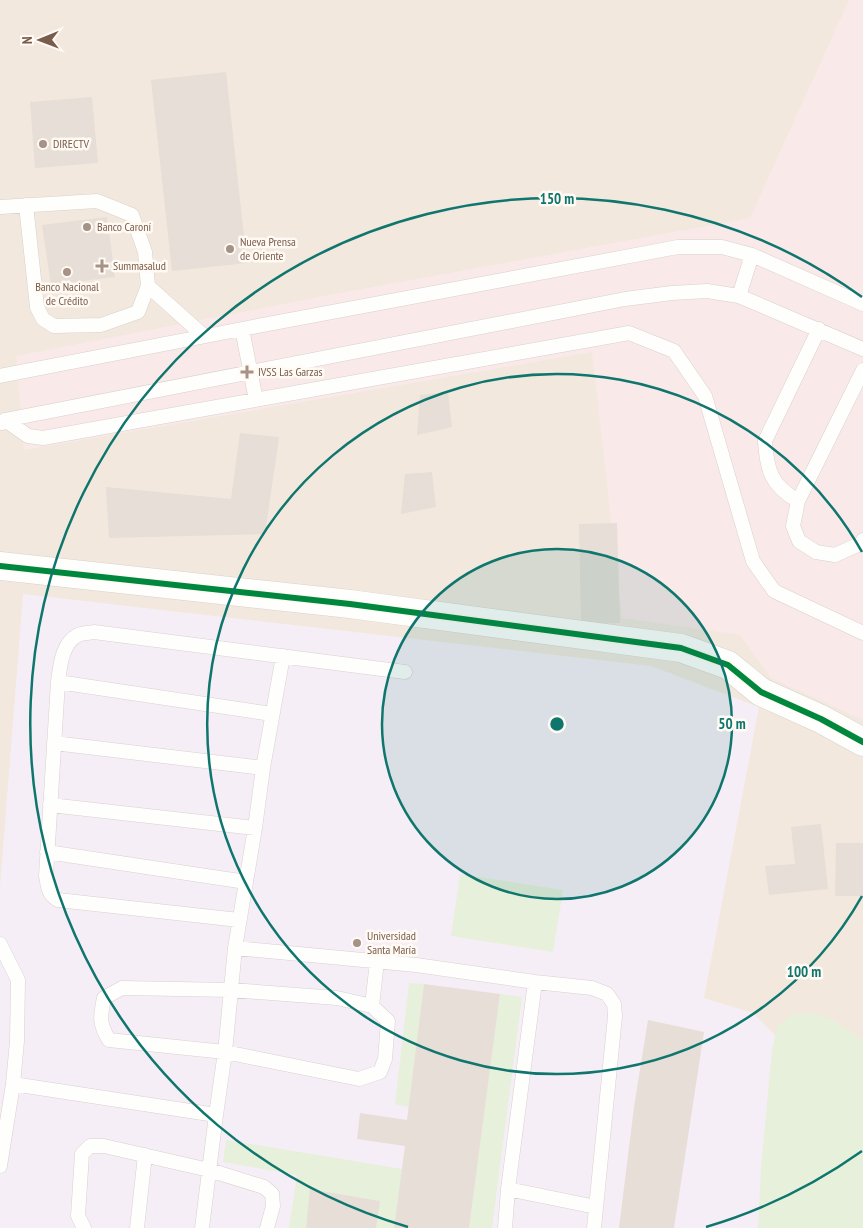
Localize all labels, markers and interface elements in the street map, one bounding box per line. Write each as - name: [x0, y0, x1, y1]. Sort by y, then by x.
- north arrow: [15, 15, 65, 65]
- text: N: [18, 36, 36, 44]
- place label: DIRECTV: [53, 136, 89, 151]
- marker: DIRECTV: [37, 138, 49, 150]
- text: 150 m: [540, 189, 574, 208]
- place label: Banco Caroní: [97, 219, 151, 234]
- marker: Banco Caroní: [81, 221, 93, 233]
- place label: Nueva Prensa de Oriente: [240, 234, 296, 263]
- marker: Nueva Prensa de Oriente: [224, 243, 236, 255]
- place label: Summasalud: [113, 258, 166, 273]
- marker: Summasalud: [95, 259, 109, 273]
- marker: Banco Nacional de Crédito: [61, 266, 73, 278]
- place label: Banco Nacional de Crédito: [35, 279, 99, 308]
- place label: IVSS Las Garzas: [258, 364, 323, 379]
- marker: IVSS Las Garzas: [240, 365, 254, 379]
- text: 50 m: [718, 714, 746, 733]
- centre of rings: [548, 715, 566, 733]
- place label: Universidad Santa María: [367, 928, 416, 957]
- marker: Universidad Santa María: [351, 937, 363, 949]
- text: 100 m: [787, 962, 821, 981]

